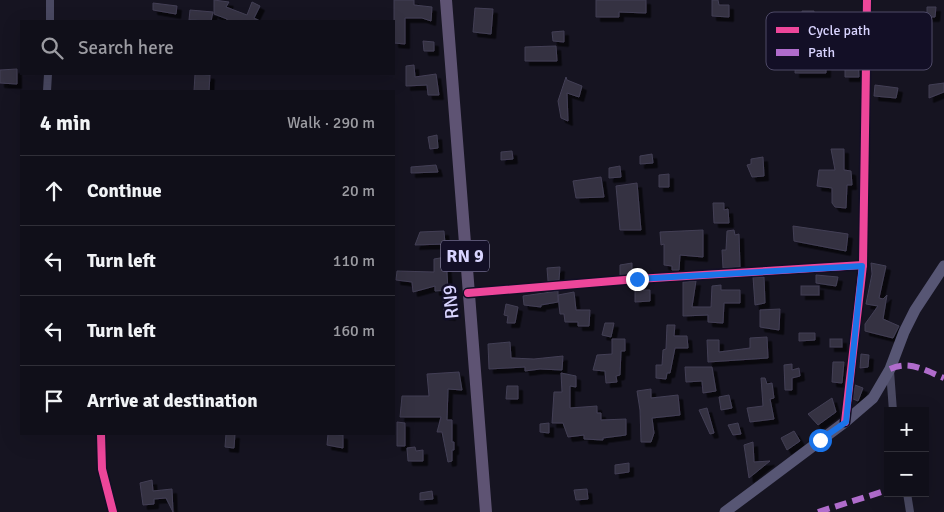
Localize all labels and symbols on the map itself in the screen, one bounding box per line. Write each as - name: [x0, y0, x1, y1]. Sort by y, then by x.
- legend: [766, 12, 932, 70]
- text: Cycle path: [808, 22, 870, 39]
- text: Path: [808, 44, 835, 61]
- road number: RN 9: [441, 240, 489, 272]
- route end: [626, 268, 649, 291]
- street label: RN9: [438, 284, 464, 320]
- route start: [809, 429, 832, 452]

